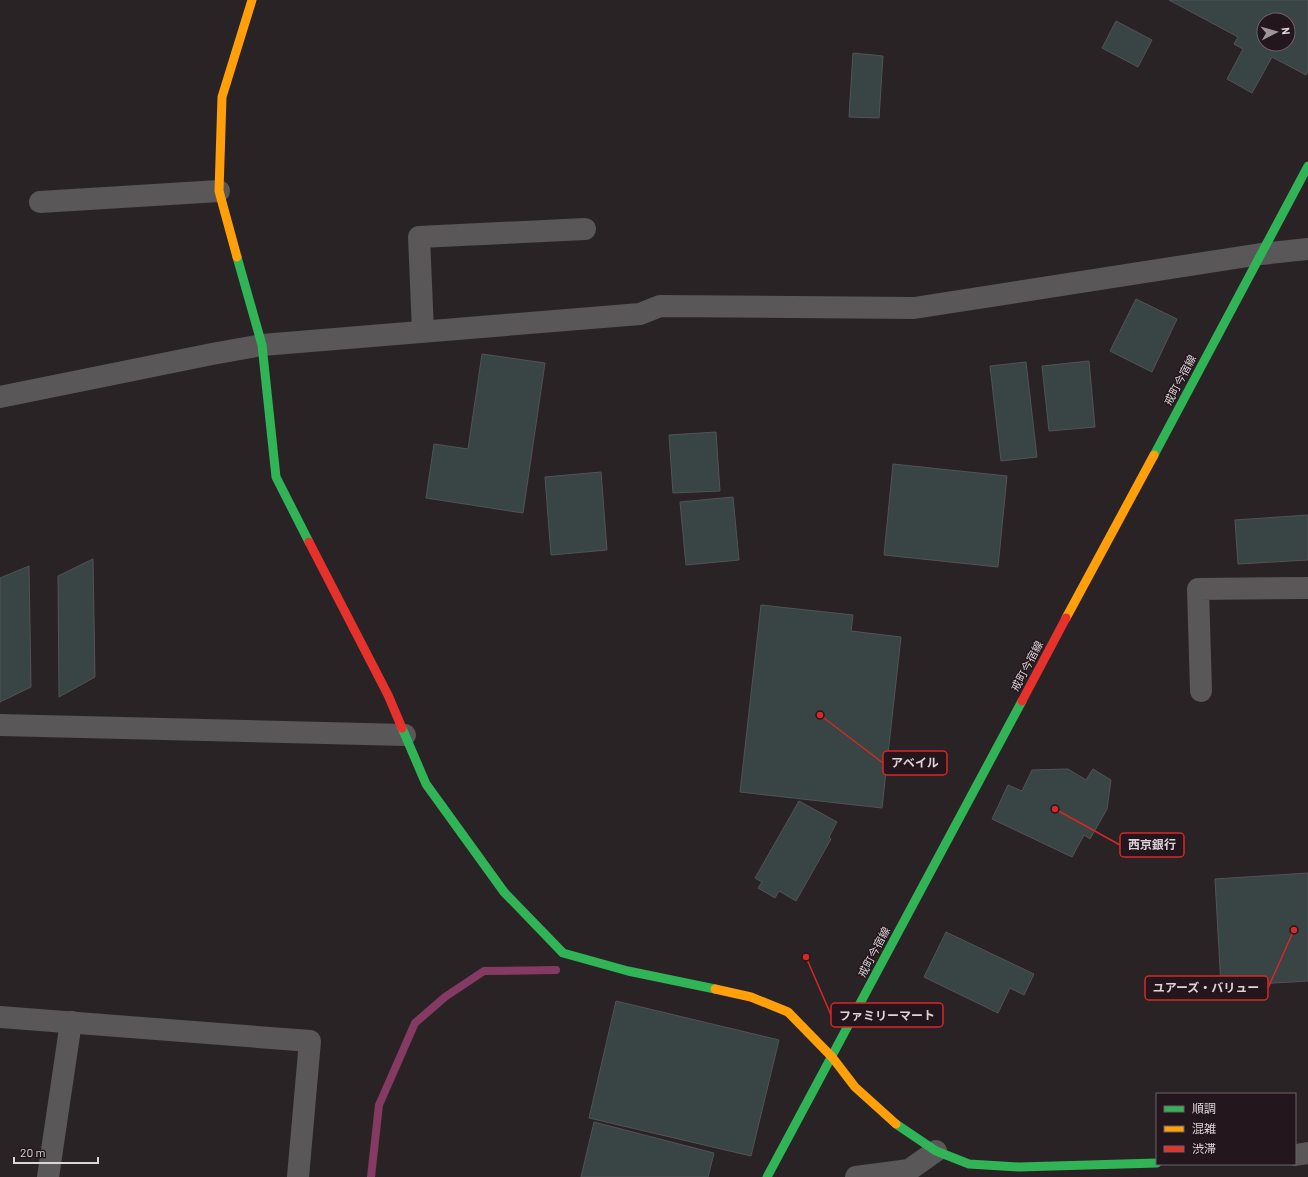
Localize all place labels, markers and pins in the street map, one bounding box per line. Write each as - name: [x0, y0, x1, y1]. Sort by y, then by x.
- callout: アベイル: [883, 751, 947, 775]
- callout: 西京銀行: [1120, 833, 1184, 857]
- callout: ユアーズ・バリュー: [1145, 976, 1268, 1000]
- callout: ファミリーマート: [831, 1003, 943, 1027]

